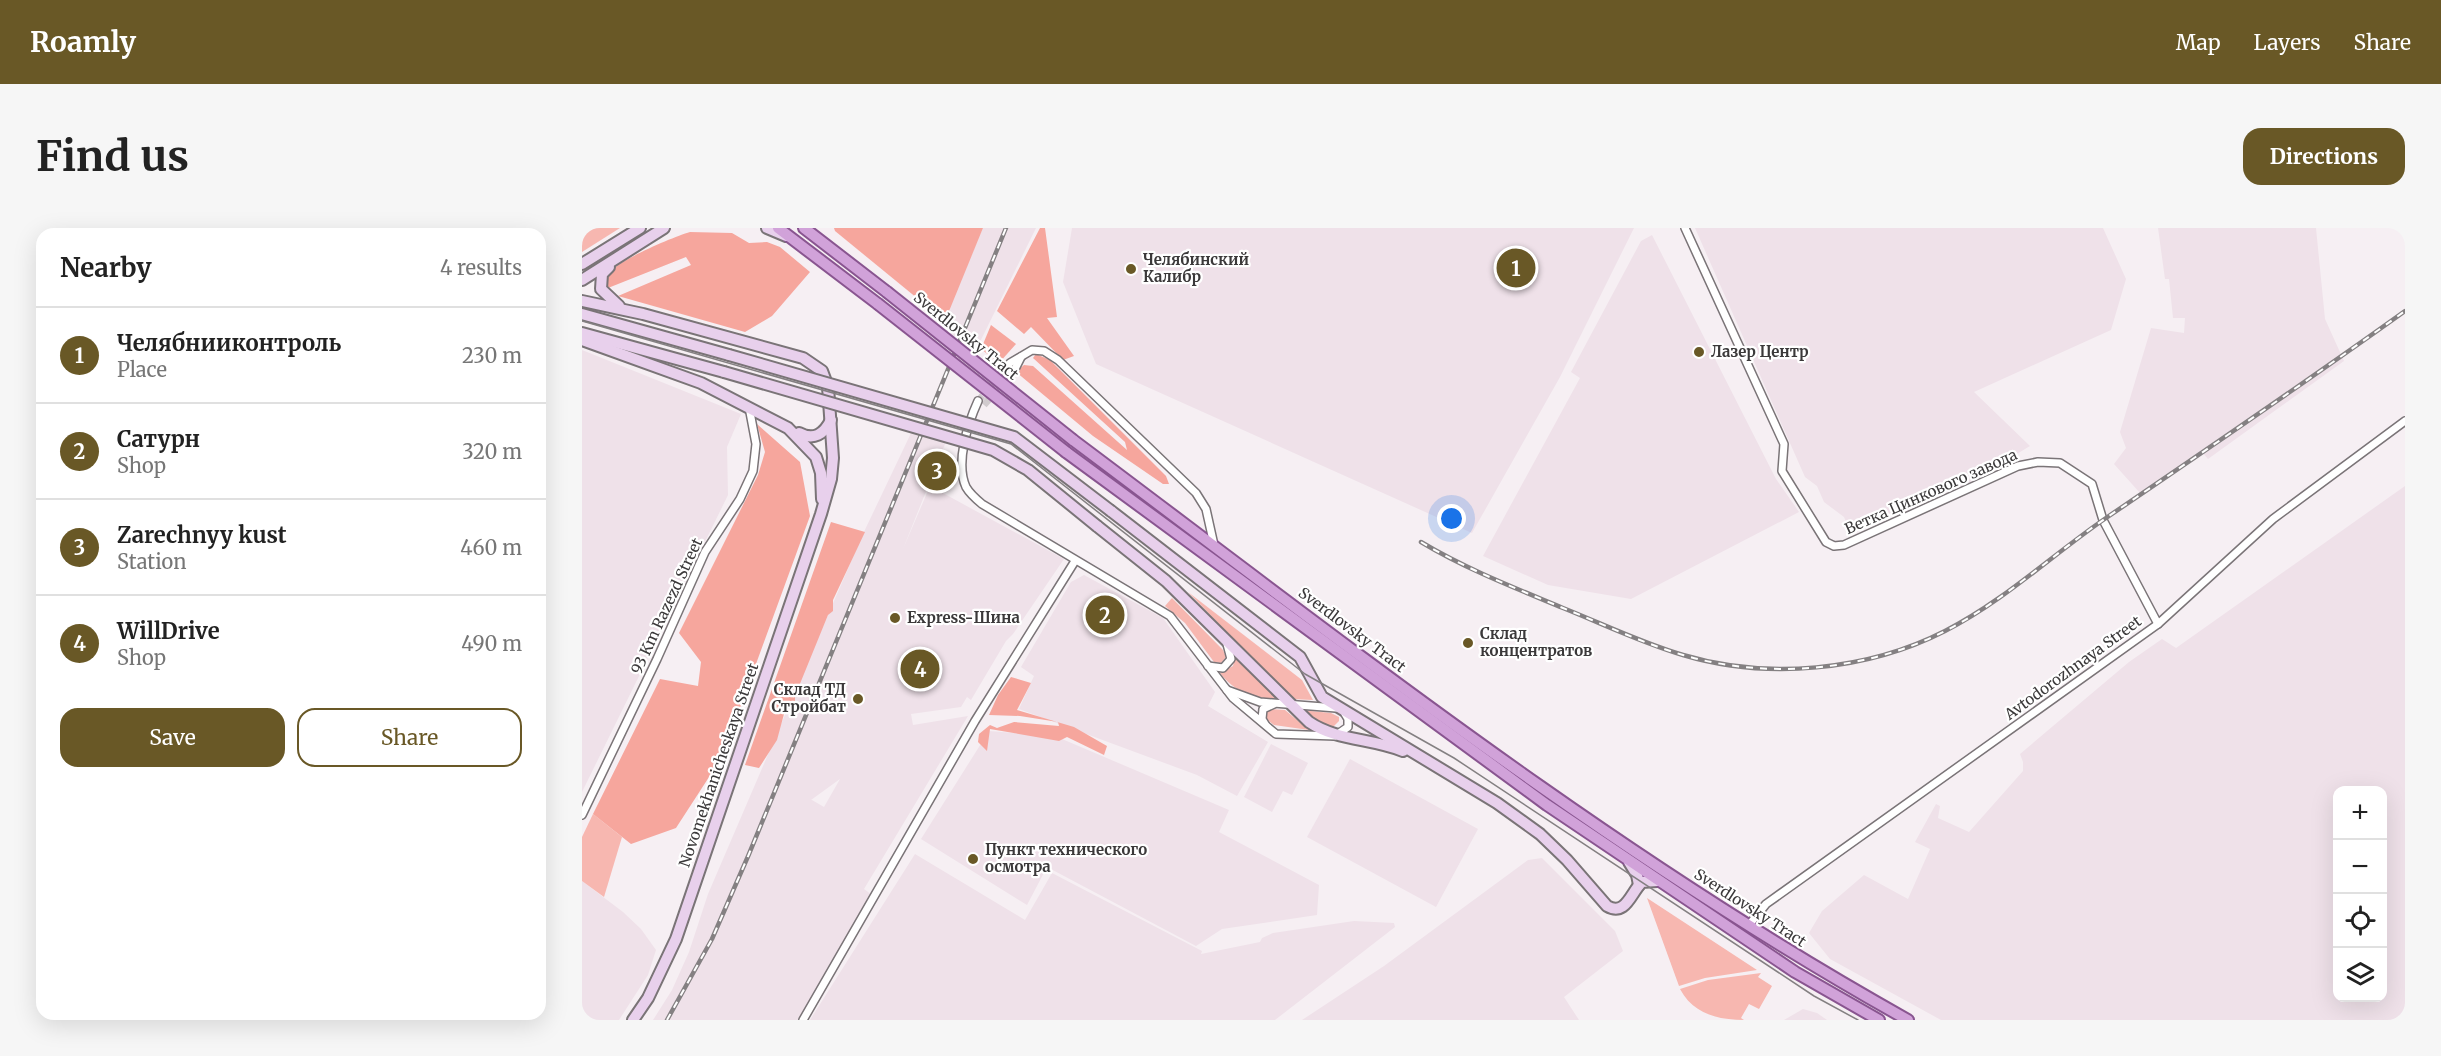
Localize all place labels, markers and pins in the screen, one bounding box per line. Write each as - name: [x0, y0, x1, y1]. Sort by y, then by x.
- pin: 1: [1496, 246, 1536, 291]
- place label: Челябинский Калибр: [1143, 250, 1249, 286]
- marker: Челябинский Калибр: [1124, 262, 1138, 276]
- place label: Лазер Центр: [1711, 342, 1809, 361]
- marker: Лазер Центр: [1692, 345, 1706, 359]
- pin: 3: [918, 448, 956, 494]
- pin: 2: [1086, 592, 1124, 638]
- place label: Express-Шина: [907, 608, 1021, 627]
- marker: Express-Шина: [888, 611, 902, 625]
- place label: Склад концентратов: [1480, 624, 1592, 660]
- marker: Склад концентратов: [1461, 636, 1475, 650]
- pin: 4: [900, 646, 940, 692]
- place label: Склад ТД Стройбат: [771, 680, 846, 716]
- marker: Склад ТД Стройбат: [851, 692, 865, 706]
- place label: Пункт технического осмотра: [985, 840, 1147, 876]
- marker: Пункт технического осмотра: [966, 852, 980, 866]

